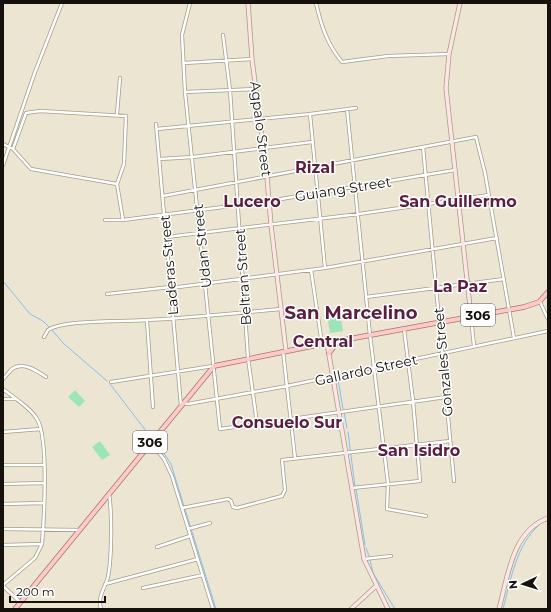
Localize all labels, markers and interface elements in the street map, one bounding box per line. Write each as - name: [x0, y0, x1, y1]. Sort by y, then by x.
- street label: Agpalo Street: [246, 80, 276, 178]
- district label: Rizal: [295, 158, 335, 177]
- street label: Guiang Street: [294, 172, 393, 206]
- district label: Lucero: [223, 192, 281, 211]
- district label: San Guillermo: [399, 192, 517, 211]
- street label: Udan Street: [189, 203, 215, 289]
- street label: Laderas Street: [156, 214, 182, 316]
- street label: Beltran Street: [231, 228, 255, 326]
- district label: La Paz: [433, 277, 487, 296]
- district label: San Marcelino: [284, 302, 418, 324]
- road number: 306: [461, 304, 495, 326]
- street label: Gonzales Street: [429, 306, 457, 417]
- district label: Central: [293, 332, 353, 351]
- street label: Gallardo Street: [313, 350, 419, 390]
- district label: Consuelo Sur: [232, 413, 342, 432]
- road number: 306: [133, 431, 167, 453]
- district label: San Isidro: [378, 441, 460, 460]
- north arrow: [503, 564, 543, 604]
- scale bar: [10, 578, 105, 604]
- text: N: [506, 580, 520, 590]
- text: 200 m: [16, 584, 55, 599]

